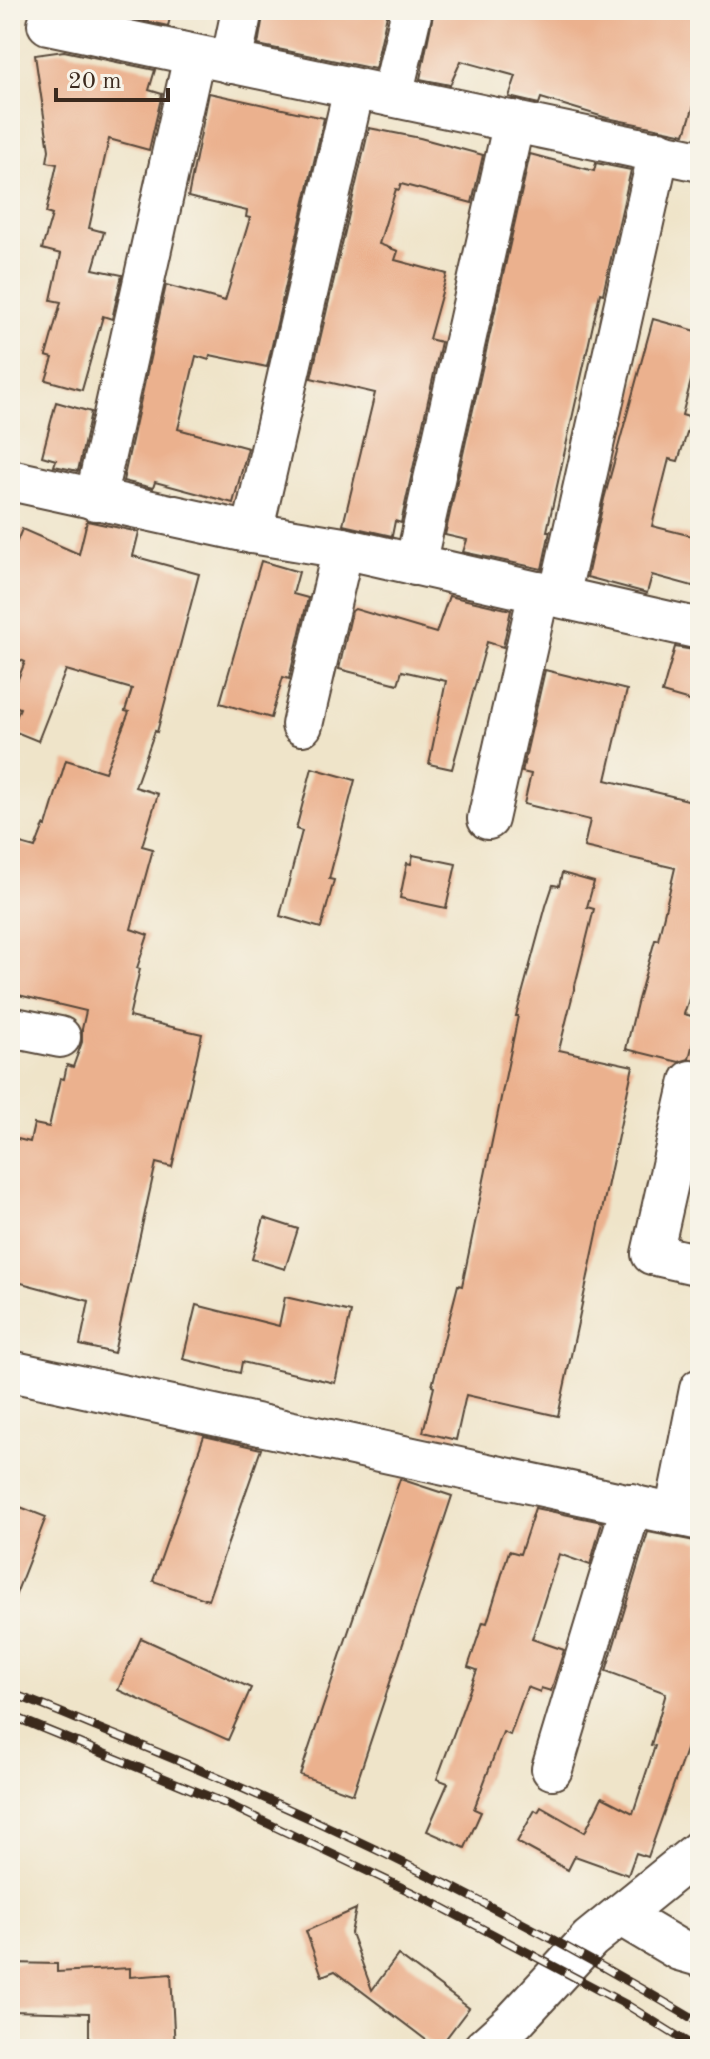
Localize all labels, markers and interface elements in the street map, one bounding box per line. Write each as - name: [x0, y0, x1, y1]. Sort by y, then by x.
- scale bar: [56, 52, 168, 102]
- text: 20 m: [68, 70, 122, 94]

